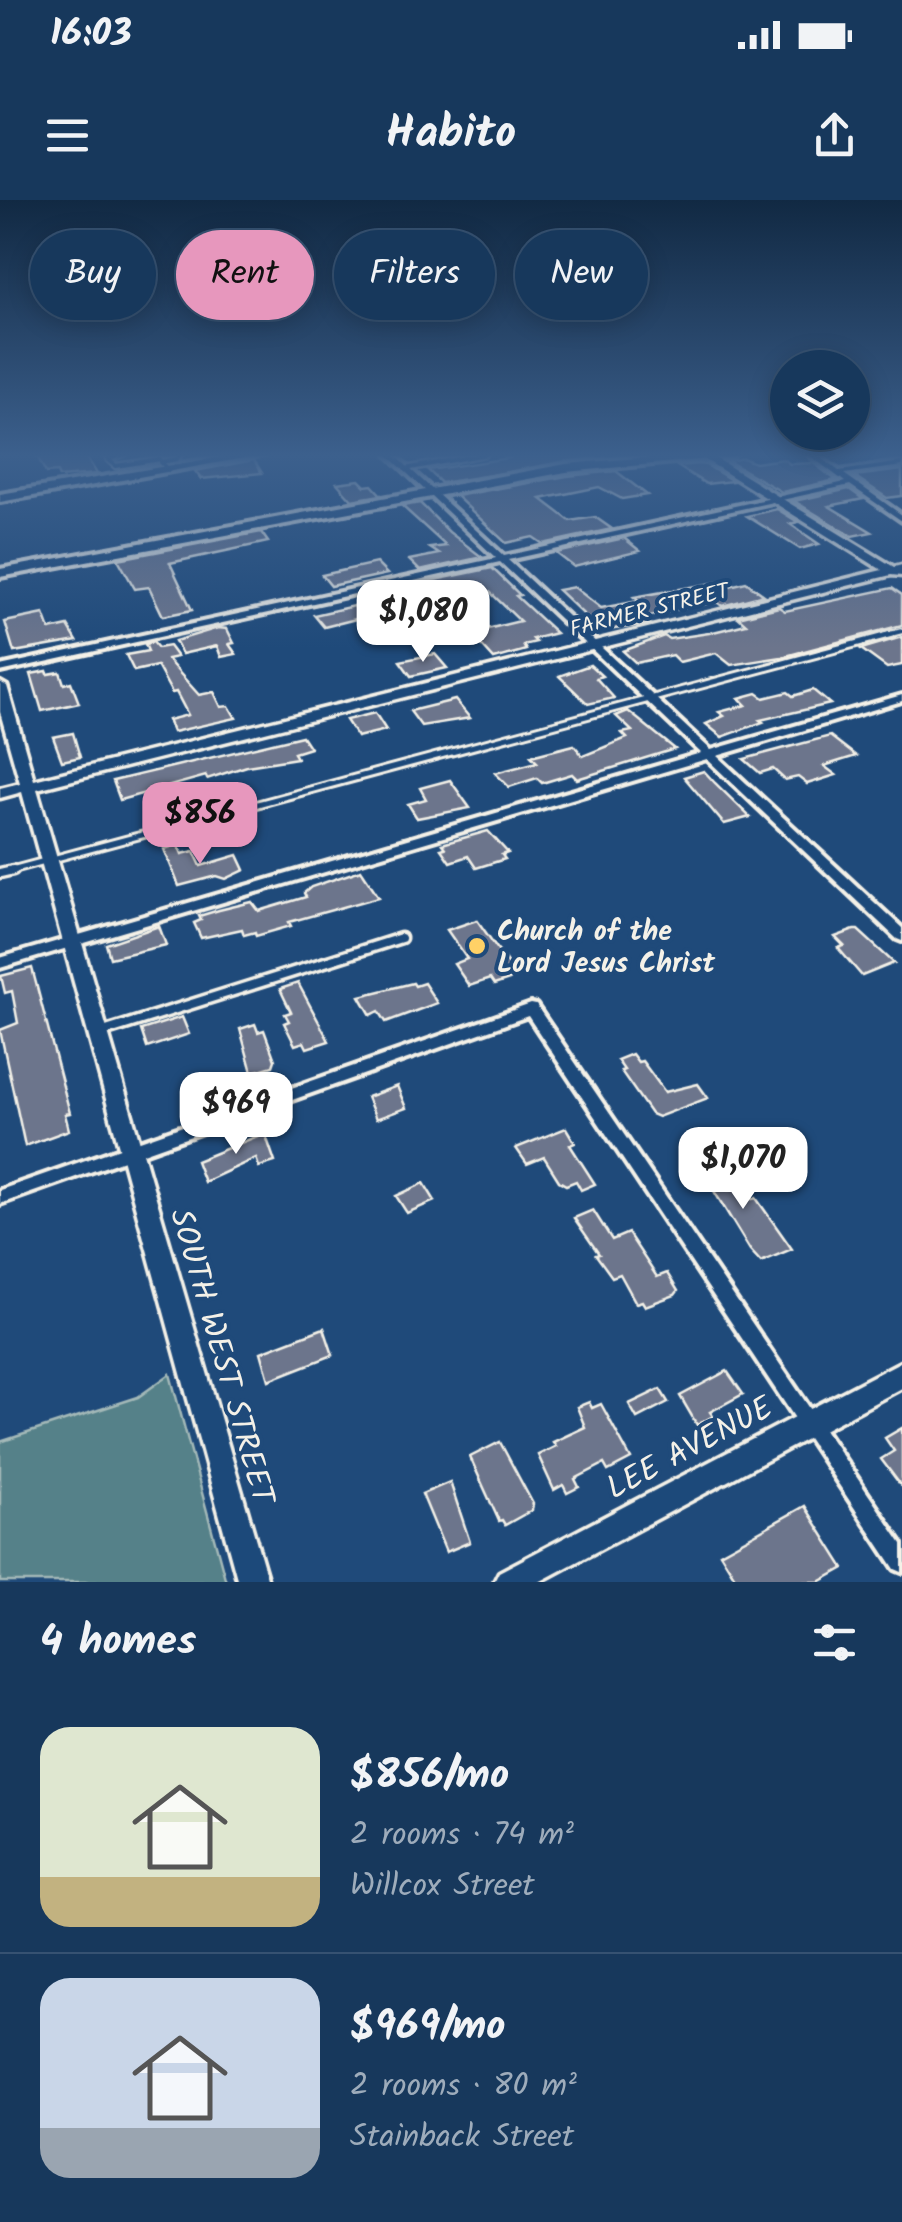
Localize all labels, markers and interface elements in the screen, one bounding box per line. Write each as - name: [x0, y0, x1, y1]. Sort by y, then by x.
- text: 16:03: [50, 5, 132, 65]
- text: Habito: [386, 99, 516, 171]
- icon: menu: [40, 108, 95, 163]
- icon: share: [807, 108, 862, 163]
- chip: Buy: [30, 230, 156, 320]
- chip: Rent: [176, 230, 314, 320]
- chip: Filters: [334, 230, 495, 320]
- chip: New: [515, 230, 648, 320]
- map controls: [770, 350, 870, 450]
- button: layers: [770, 350, 870, 450]
- street label: FARMER STREET: [566, 574, 735, 648]
- pin: $1,080: [342, 580, 504, 665]
- text: $1,080: [379, 587, 467, 638]
- pin: $856: [141, 782, 259, 867]
- text: $856: [164, 789, 236, 840]
- place label: Church of the Lord Jesus Christ: [497, 910, 715, 987]
- marker: Church of the Lord Jesus Christ: [466, 935, 488, 957]
- pin: $969: [177, 1072, 295, 1157]
- text: $969: [202, 1079, 270, 1130]
- pin: $1,070: [662, 1127, 824, 1212]
- text: $1,070: [701, 1134, 785, 1185]
- street label: SOUTH WEST STREET: [154, 1203, 288, 1513]
- street label: LEE AVENUE: [598, 1383, 784, 1515]
- text: 4 homes: [40, 1609, 196, 1676]
- icon: filters: [807, 1615, 862, 1670]
- text: $856/mo: [350, 1743, 509, 1810]
- icon: home: [120, 1767, 240, 1887]
- text: 2 rooms · 74 m²: [350, 1810, 574, 1861]
- text: Willcox Street: [350, 1861, 535, 1912]
- text: $969/mo: [350, 1994, 506, 2061]
- icon: home: [120, 2018, 240, 2138]
- text: 2 rooms · 80 m²: [350, 2061, 577, 2112]
- text: Stainback Street: [350, 2112, 574, 2163]

